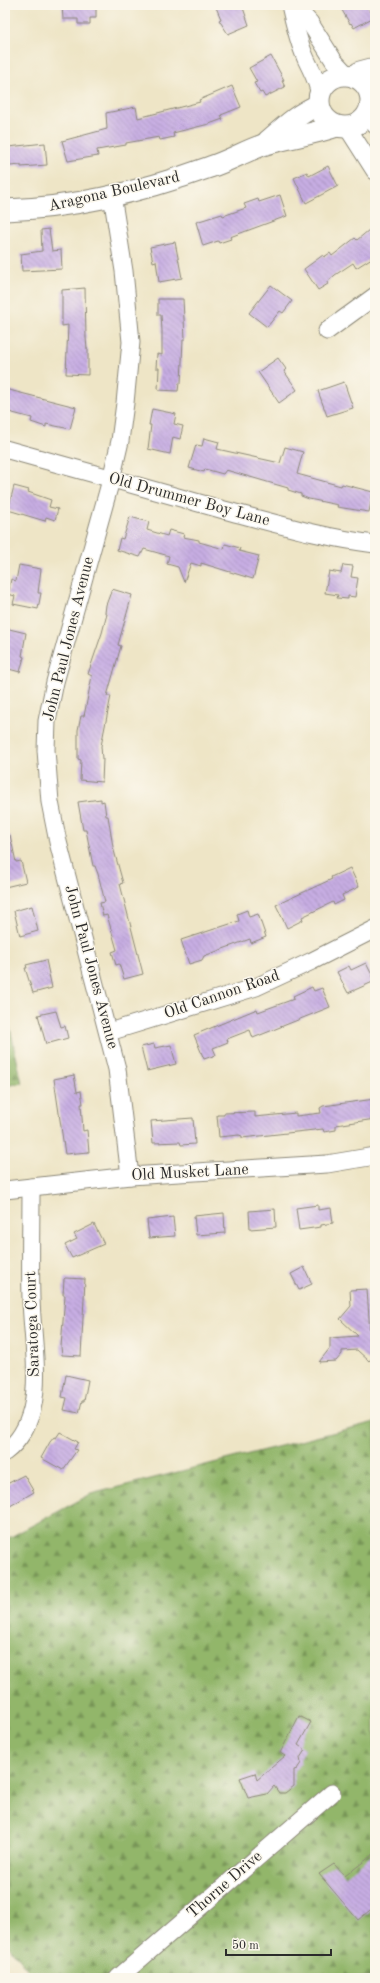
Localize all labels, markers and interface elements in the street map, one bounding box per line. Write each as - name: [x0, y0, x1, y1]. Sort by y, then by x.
- street label: Aragona Boulevard: [47, 169, 181, 215]
- street label: Old Drummer Boy Lane: [107, 471, 271, 529]
- street label: John Paul Jones Avenue: [41, 555, 97, 723]
- street label: John Paul Jones Avenue: [61, 883, 121, 1051]
- street label: Old Cannon Road: [162, 968, 282, 1022]
- street label: Old Musket Lane: [131, 1162, 249, 1184]
- street label: Saratoga Court: [23, 1270, 43, 1377]
- street label: Thorne Drive: [184, 1848, 266, 1922]
- scale bar: [226, 1931, 331, 1957]
- text: 50 m: [232, 1939, 259, 1952]

